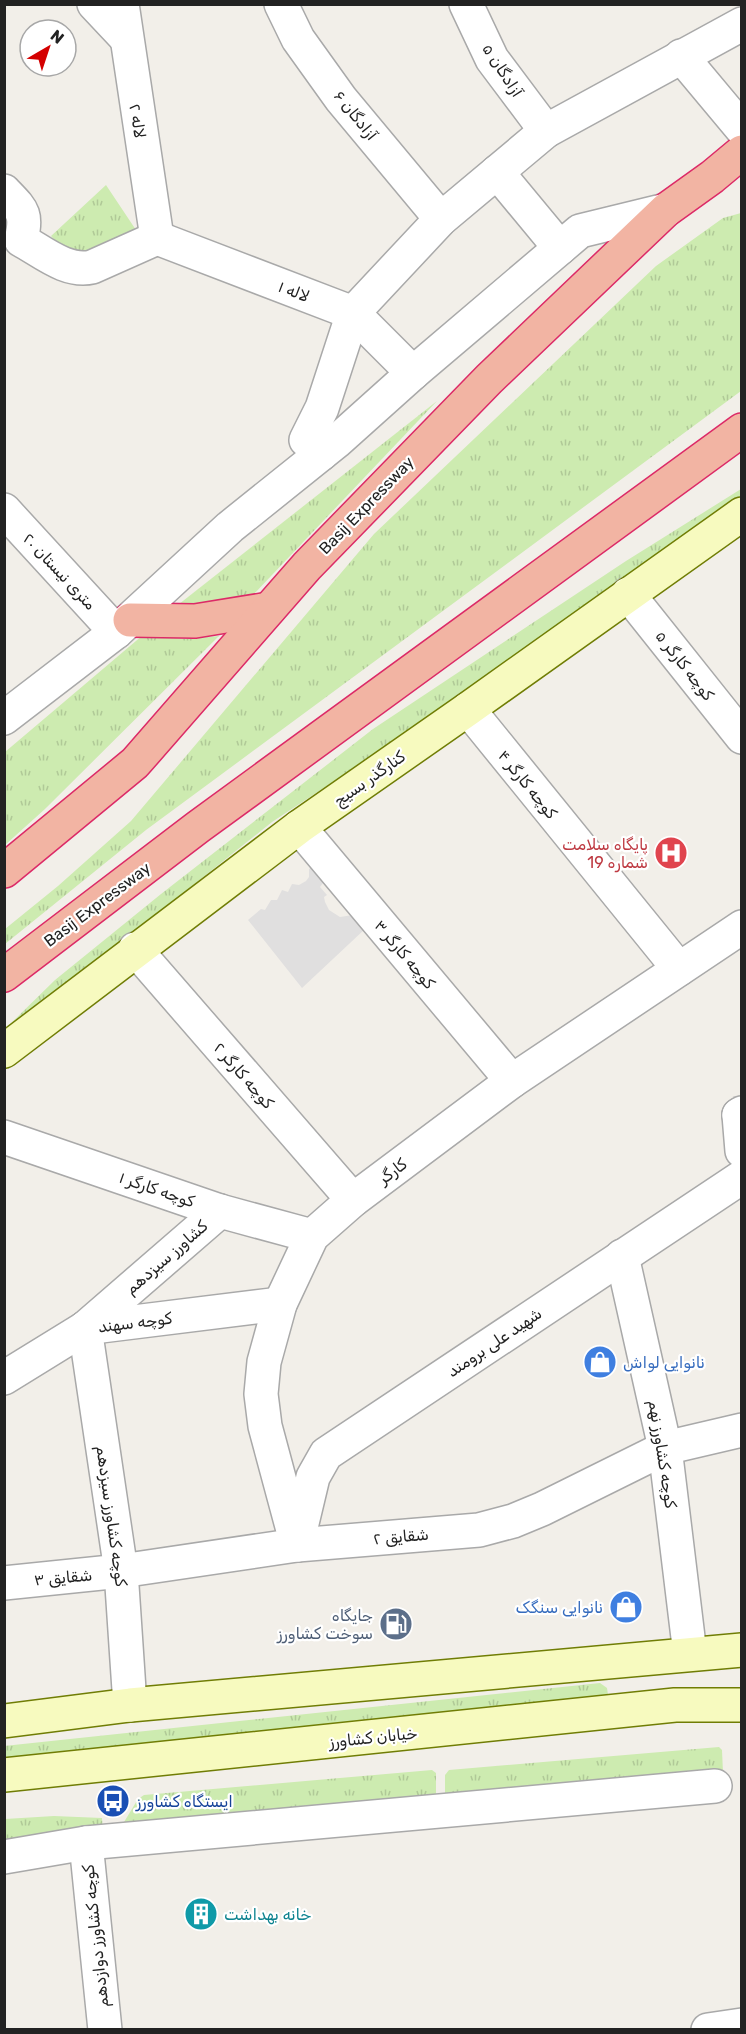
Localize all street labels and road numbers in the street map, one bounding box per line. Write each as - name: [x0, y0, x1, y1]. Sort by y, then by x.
- street label: آزادگان ۵: [477, 40, 527, 102]
- street label: آزادگان ۶: [329, 87, 382, 145]
- street label: لاله ۲: [125, 102, 150, 140]
- street label: لاله ۱: [276, 277, 312, 306]
- street label: Basij Expressway: [315, 452, 418, 558]
- street label: ۲۰ متری نیستان: [18, 529, 100, 615]
- street label: کوچه کارگر ۵: [651, 626, 718, 705]
- street label: کنارگذر بسیج: [330, 746, 410, 812]
- street label: کوچه کارگر ۴: [493, 746, 561, 824]
- street label: Basij Expressway: [40, 858, 154, 951]
- street label: کوچه کارگر ۳: [370, 916, 439, 994]
- street label: کوچه کارگر ۲: [209, 1038, 278, 1114]
- street label: کارگر: [373, 1154, 412, 1190]
- street label: کوچه کارگر ۱: [116, 1168, 198, 1212]
- street label: کشاورز سیزدهم: [121, 1216, 213, 1299]
- street label: شهید علی برومند: [443, 1304, 546, 1382]
- street label: کوچه سهند: [97, 1308, 174, 1337]
- street label: کوچه کشاورز نهم: [644, 1399, 681, 1510]
- street label: کوچه کشاورز سیزدهم: [91, 1445, 131, 1589]
- street label: شقایق ۲: [372, 1525, 430, 1549]
- street label: شقایق ۳: [33, 1565, 93, 1590]
- street label: خیابان کشاورز: [327, 1723, 418, 1753]
- street label: کوچه کشاورز دوازدهم: [78, 1863, 113, 2008]

